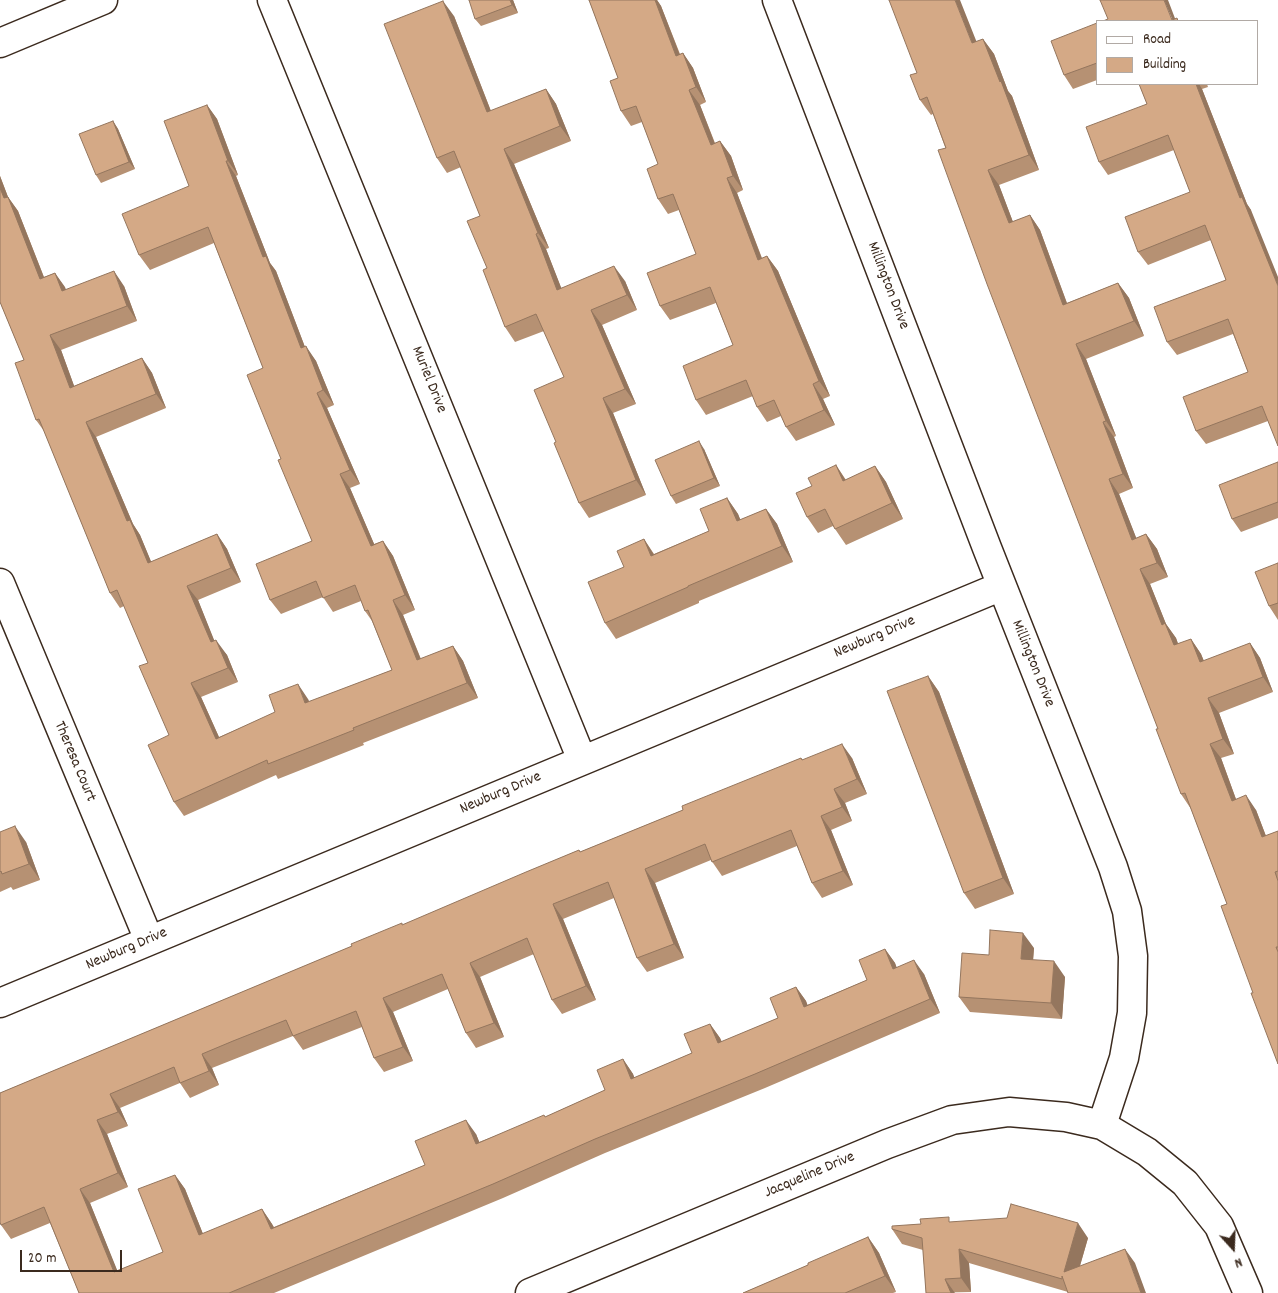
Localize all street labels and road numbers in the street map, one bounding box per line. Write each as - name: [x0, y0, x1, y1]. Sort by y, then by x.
- street label: Millington Drive: [862, 240, 912, 332]
- street label: Muriel Drive: [406, 344, 450, 416]
- street label: Newburg Drive: [831, 612, 919, 664]
- street label: Millington Drive: [1006, 618, 1058, 710]
- street label: Theresa Court: [48, 719, 100, 805]
- street label: Newburg Drive: [457, 768, 545, 820]
- street label: Newburg Drive: [83, 924, 171, 976]
- street label: Jacqueline Drive: [762, 1148, 858, 1204]

